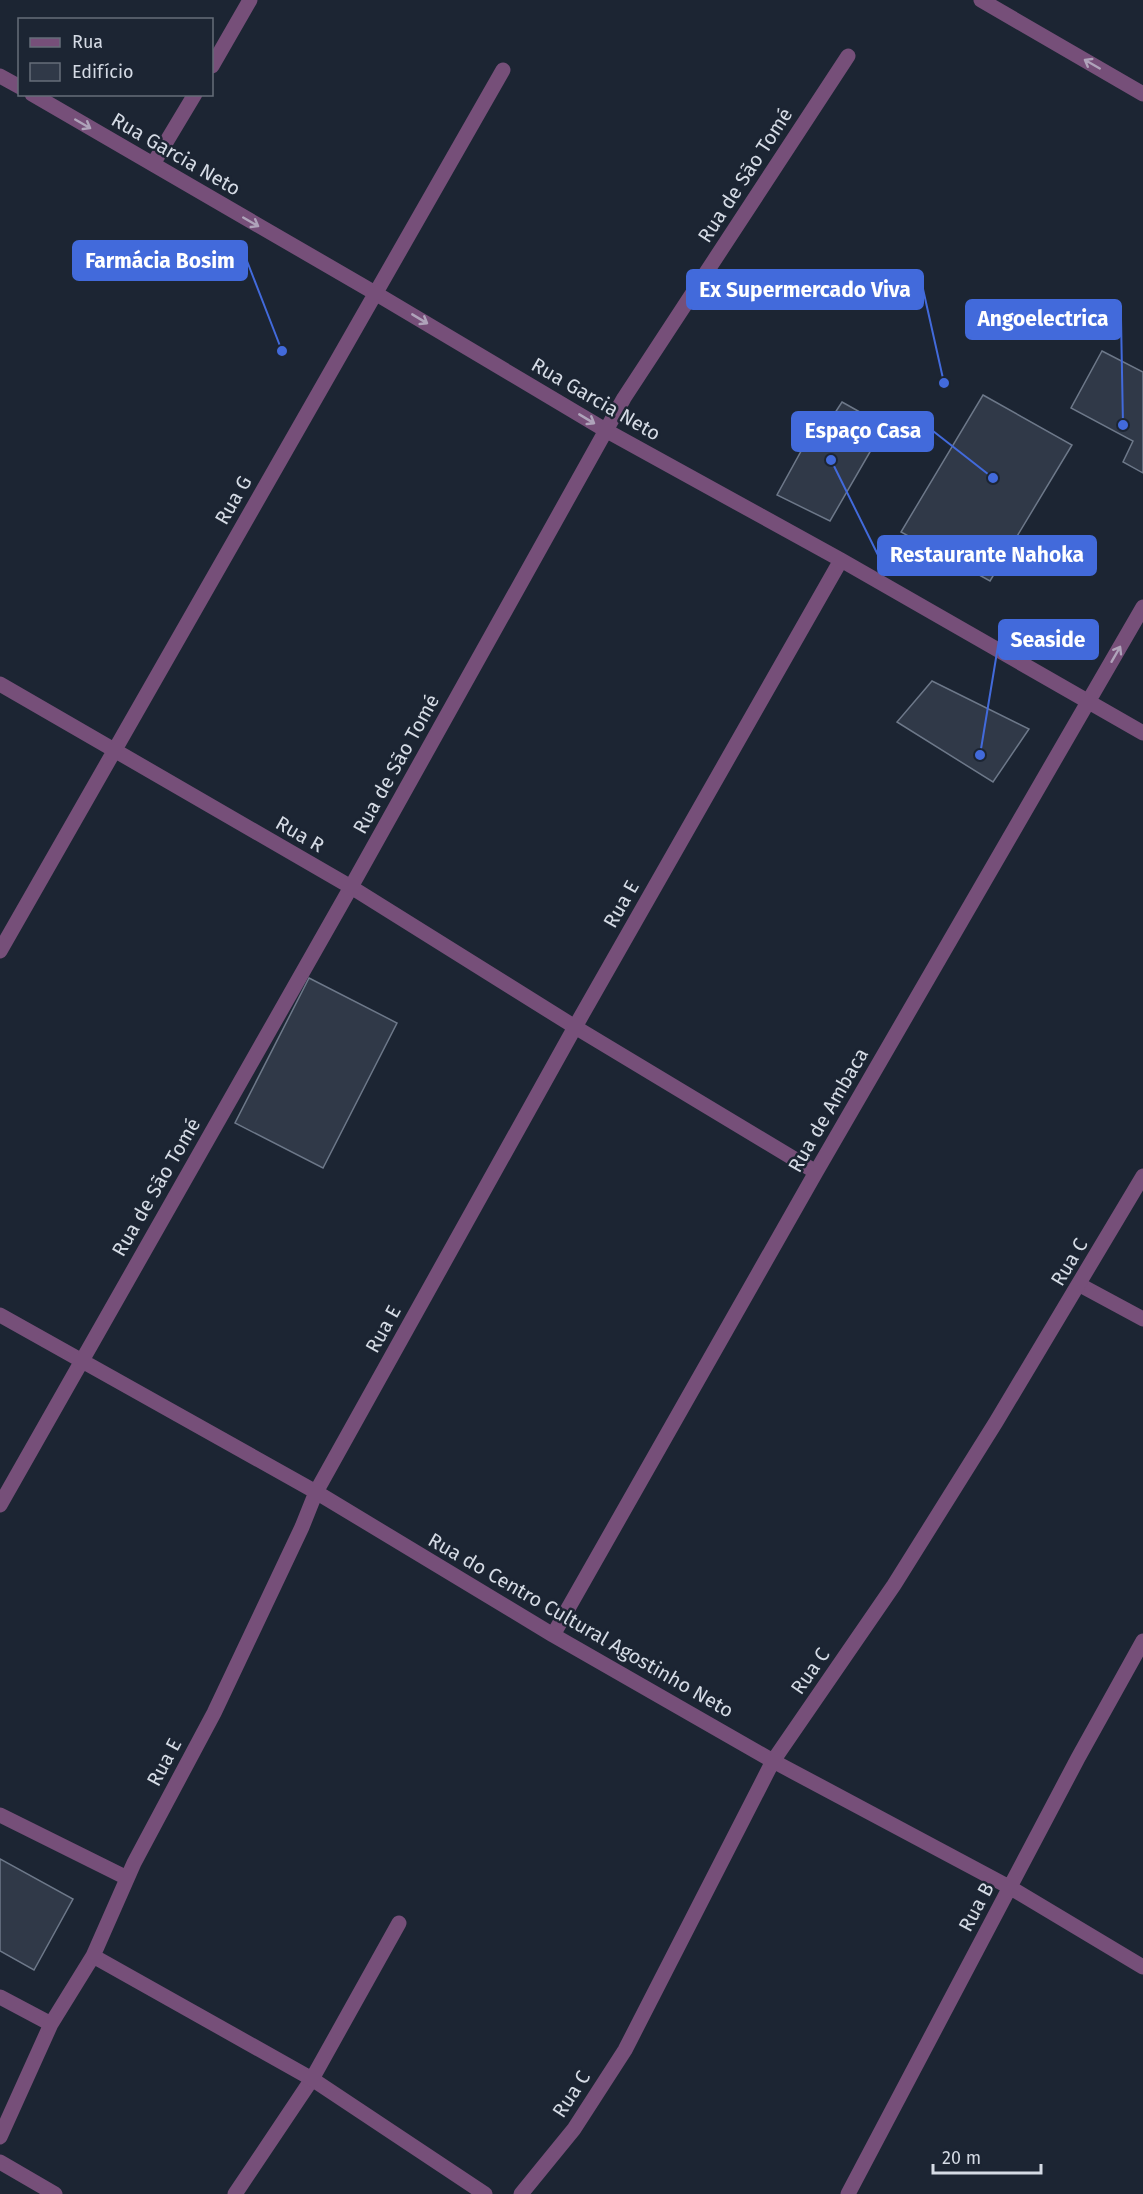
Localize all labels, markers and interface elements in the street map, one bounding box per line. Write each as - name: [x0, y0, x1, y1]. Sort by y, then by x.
- legend: [18, 18, 213, 96]
- text: Rua: [72, 31, 103, 53]
- one-way arrow: [1084, 58, 1101, 70]
- text: Edifício: [72, 61, 134, 83]
- street label: Rua de São Tomé: [693, 103, 797, 247]
- street label: Rua Garcia Neto: [107, 107, 245, 201]
- one-way arrow: [74, 118, 91, 130]
- one-way arrow: [242, 216, 259, 228]
- callout: Farmácia Bosim: [73, 241, 247, 280]
- text: Farmácia Bosim: [85, 248, 235, 274]
- callout: Ex Supermercado Viva: [687, 270, 923, 309]
- text: Ex Supermercado Viva: [699, 277, 911, 303]
- callout: Angoelectrica: [966, 300, 1121, 339]
- text: Angoelectrica: [976, 306, 1109, 332]
- one-way arrow: [411, 314, 428, 326]
- street label: Rua Garcia Neto: [527, 352, 665, 446]
- callout: Espaço Casa: [792, 412, 933, 451]
- one-way arrow: [578, 414, 595, 426]
- text: Espaço Casa: [805, 418, 921, 444]
- street label: Rua G: [209, 471, 257, 529]
- callout: Restaurante Nahoka: [878, 536, 1096, 575]
- text: Restaurante Nahoka: [890, 542, 1084, 568]
- callout: Seaside: [999, 620, 1098, 659]
- text: Seaside: [1011, 627, 1086, 653]
- one-way arrow: [1110, 646, 1122, 663]
- street label: Rua de São Tomé: [348, 690, 444, 838]
- street label: Rua R: [271, 811, 329, 857]
- street label: Rua E: [598, 876, 644, 932]
- street label: Rua de Ambaca: [783, 1044, 873, 1176]
- street label: Rua de São Tomé: [107, 1114, 205, 1260]
- street label: Rua C: [1046, 1234, 1092, 1290]
- street label: Rua E: [360, 1301, 406, 1357]
- street label: Rua do Centro Cultural Agostinho Neto: [424, 1527, 738, 1723]
- street label: Rua C: [786, 1643, 834, 1699]
- street label: Rua E: [142, 1734, 186, 1790]
- street label: Rua B: [953, 1878, 999, 1936]
- street label: Rua C: [547, 2066, 595, 2122]
- scale bar: [933, 2137, 1041, 2175]
- text: 20 m: [942, 2147, 981, 2169]

